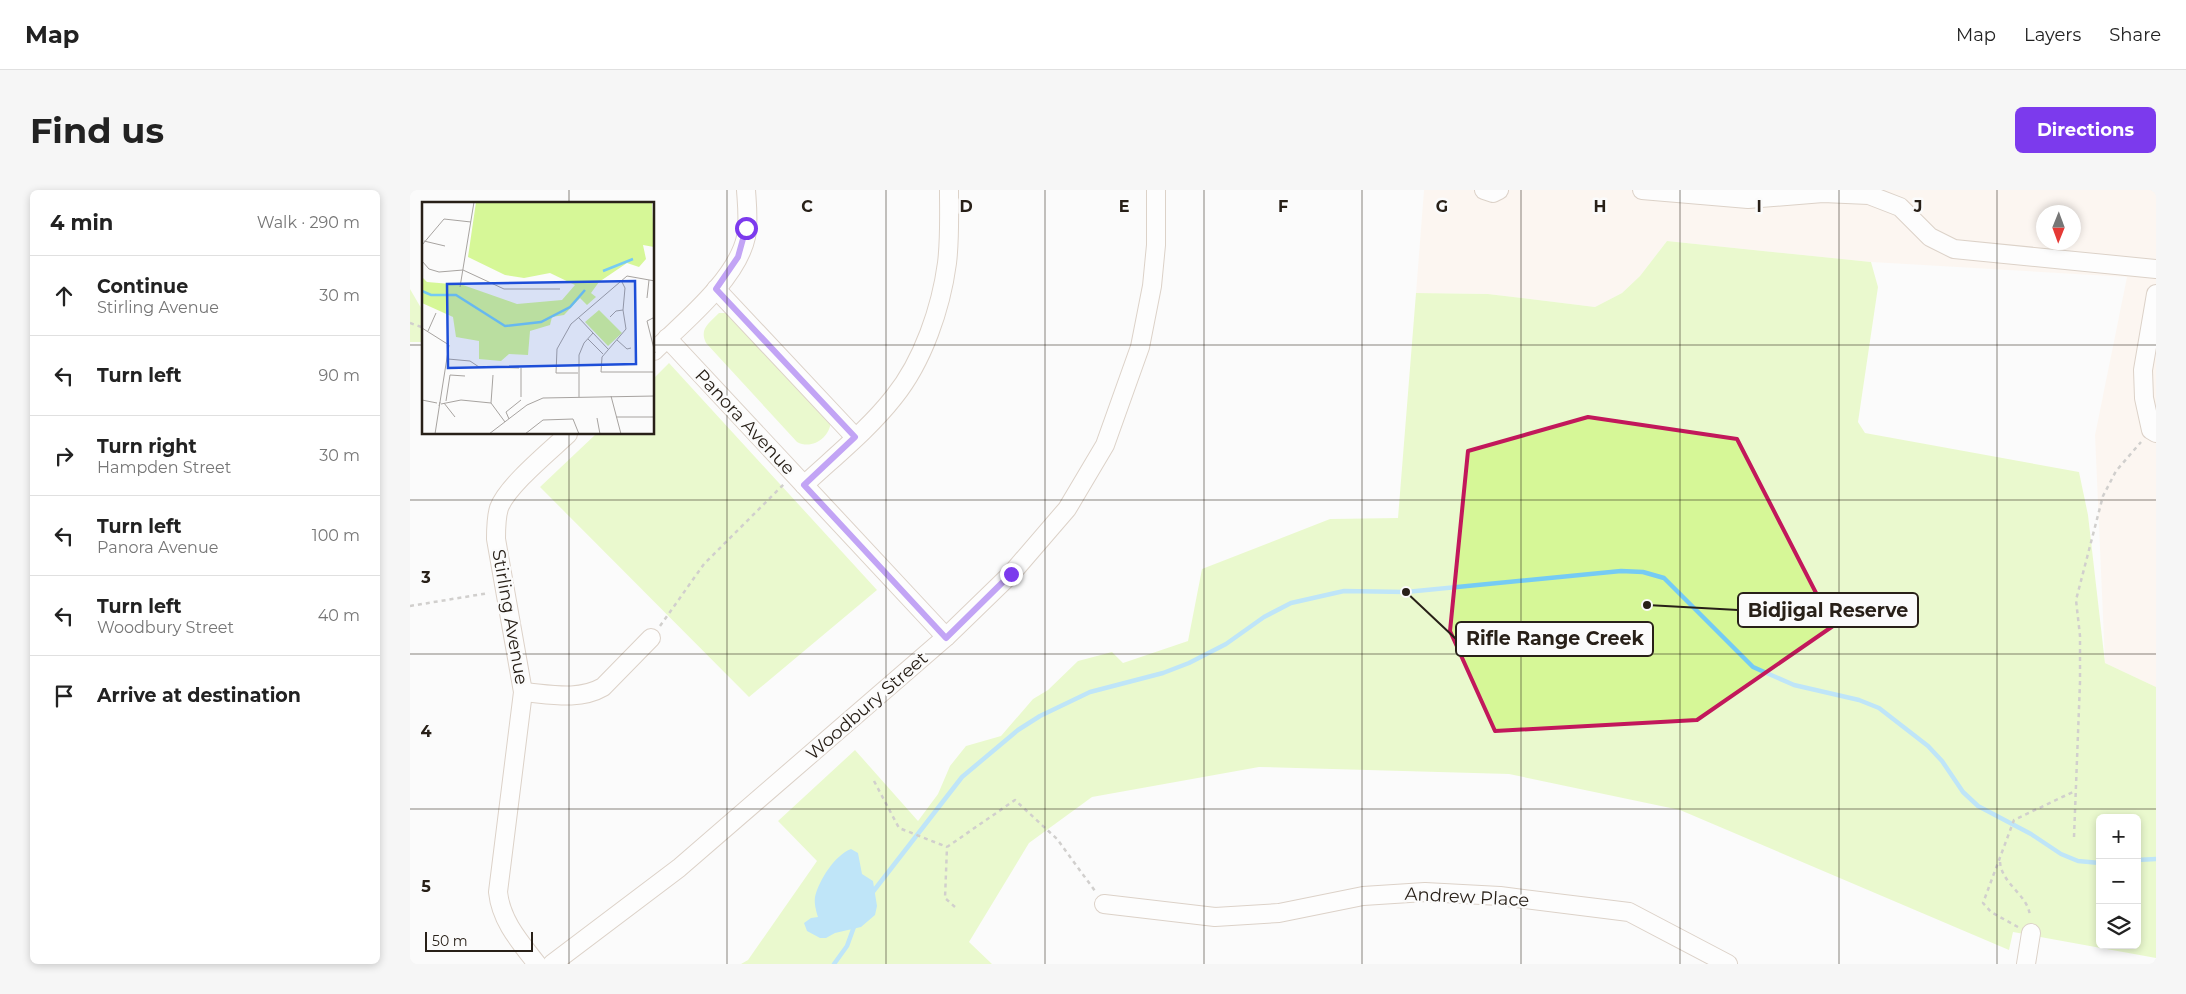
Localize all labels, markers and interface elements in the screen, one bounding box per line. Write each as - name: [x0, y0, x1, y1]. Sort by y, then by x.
- text: Map: [25, 20, 79, 49]
- text: Map: [1956, 24, 1996, 46]
- text: Layers: [2024, 24, 2081, 46]
- text: Share: [2109, 24, 2161, 46]
- button: Directions: [2015, 107, 2156, 153]
- text: Find us: [30, 109, 164, 152]
- text: C: [801, 197, 813, 216]
- text: D: [959, 197, 973, 216]
- text: E: [1119, 197, 1129, 216]
- text: F: [1278, 197, 1288, 216]
- text: G: [1436, 197, 1448, 216]
- text: H: [1594, 197, 1606, 216]
- text: I: [1756, 197, 1762, 216]
- text: J: [1913, 197, 1922, 216]
- inset map: [422, 202, 655, 435]
- north arrow: [2036, 205, 2081, 250]
- text: 4 min: [50, 210, 113, 235]
- text: Walk · 290 m: [257, 213, 360, 232]
- route start: [735, 217, 758, 240]
- text: Continue: [97, 275, 188, 298]
- icon: ahead: [50, 282, 78, 310]
- text: 30 m: [319, 286, 360, 305]
- text: Stirling Avenue: [97, 298, 219, 317]
- icon: left: [50, 362, 78, 390]
- text: Turn left: [97, 364, 182, 387]
- street label: Panora Avenue: [690, 365, 800, 480]
- text: 90 m: [318, 366, 360, 385]
- text: Turn right: [97, 435, 197, 458]
- icon: right: [50, 442, 78, 470]
- text: 30 m: [319, 446, 360, 465]
- text: Hampden Street: [97, 458, 231, 477]
- text: Turn left: [97, 515, 182, 538]
- icon: left: [50, 522, 78, 550]
- text: 100 m: [312, 526, 360, 545]
- text: Panora Avenue: [97, 538, 218, 557]
- street label: Stirling Avenue: [487, 548, 533, 687]
- route end: [1000, 563, 1023, 586]
- text: 3: [420, 568, 431, 587]
- callout: Bidjigal Reserve: [1738, 593, 1918, 627]
- text: Turn left: [97, 595, 182, 618]
- text: Bidjigal Reserve: [1748, 599, 1908, 622]
- icon: left: [50, 602, 78, 630]
- text: 40 m: [318, 606, 360, 625]
- text: Woodbury Street: [97, 618, 234, 637]
- callout: Rifle Range Creek: [1456, 622, 1653, 656]
- text: Rifle Range Creek: [1466, 627, 1644, 650]
- street label: Woodbury Street: [802, 647, 932, 765]
- icon: arrive: [50, 682, 78, 710]
- text: Arrive at destination: [97, 684, 301, 707]
- text: 4: [420, 722, 432, 741]
- map controls: [2096, 814, 2141, 949]
- button: +: [2096, 814, 2141, 859]
- button: −: [2096, 859, 2141, 904]
- text: 5: [421, 877, 431, 896]
- street label: Andrew Place: [1404, 883, 1530, 911]
- button: layers: [2096, 904, 2141, 949]
- scale bar: [425, 929, 532, 952]
- text: 50 m: [432, 932, 468, 950]

